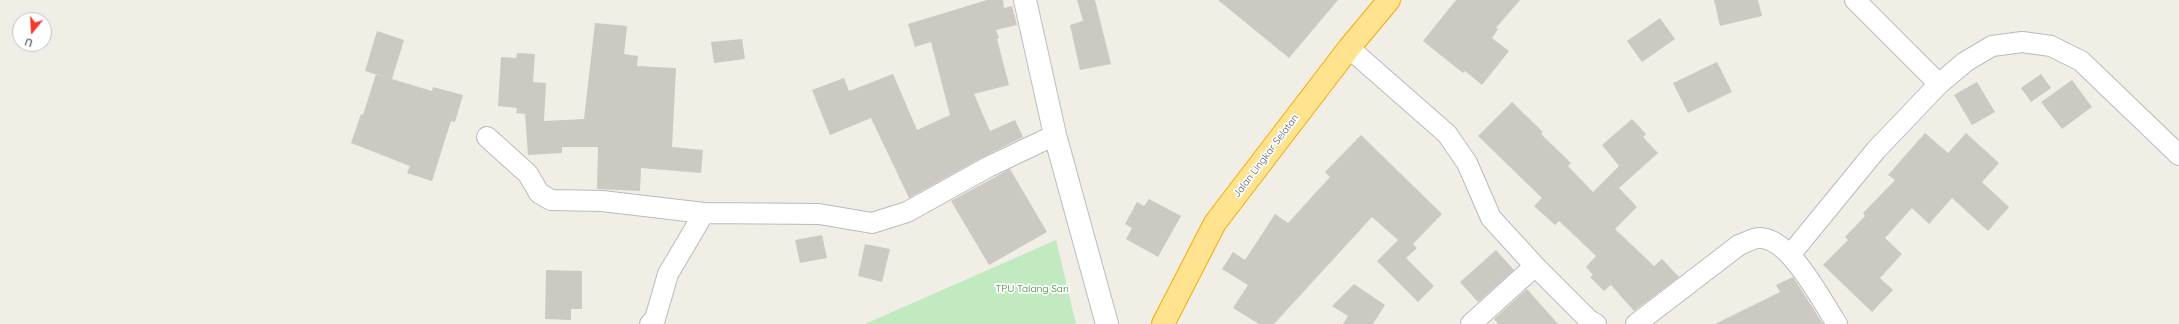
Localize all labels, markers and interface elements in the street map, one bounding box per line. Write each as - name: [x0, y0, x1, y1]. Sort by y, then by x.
- north arrow: [12, 12, 52, 52]
- text: U: [23, 35, 34, 50]
- street label: Jalan Lingkar Selatan: [1231, 112, 1301, 200]
- park label: TPU Talang Sari: [995, 283, 1069, 295]

